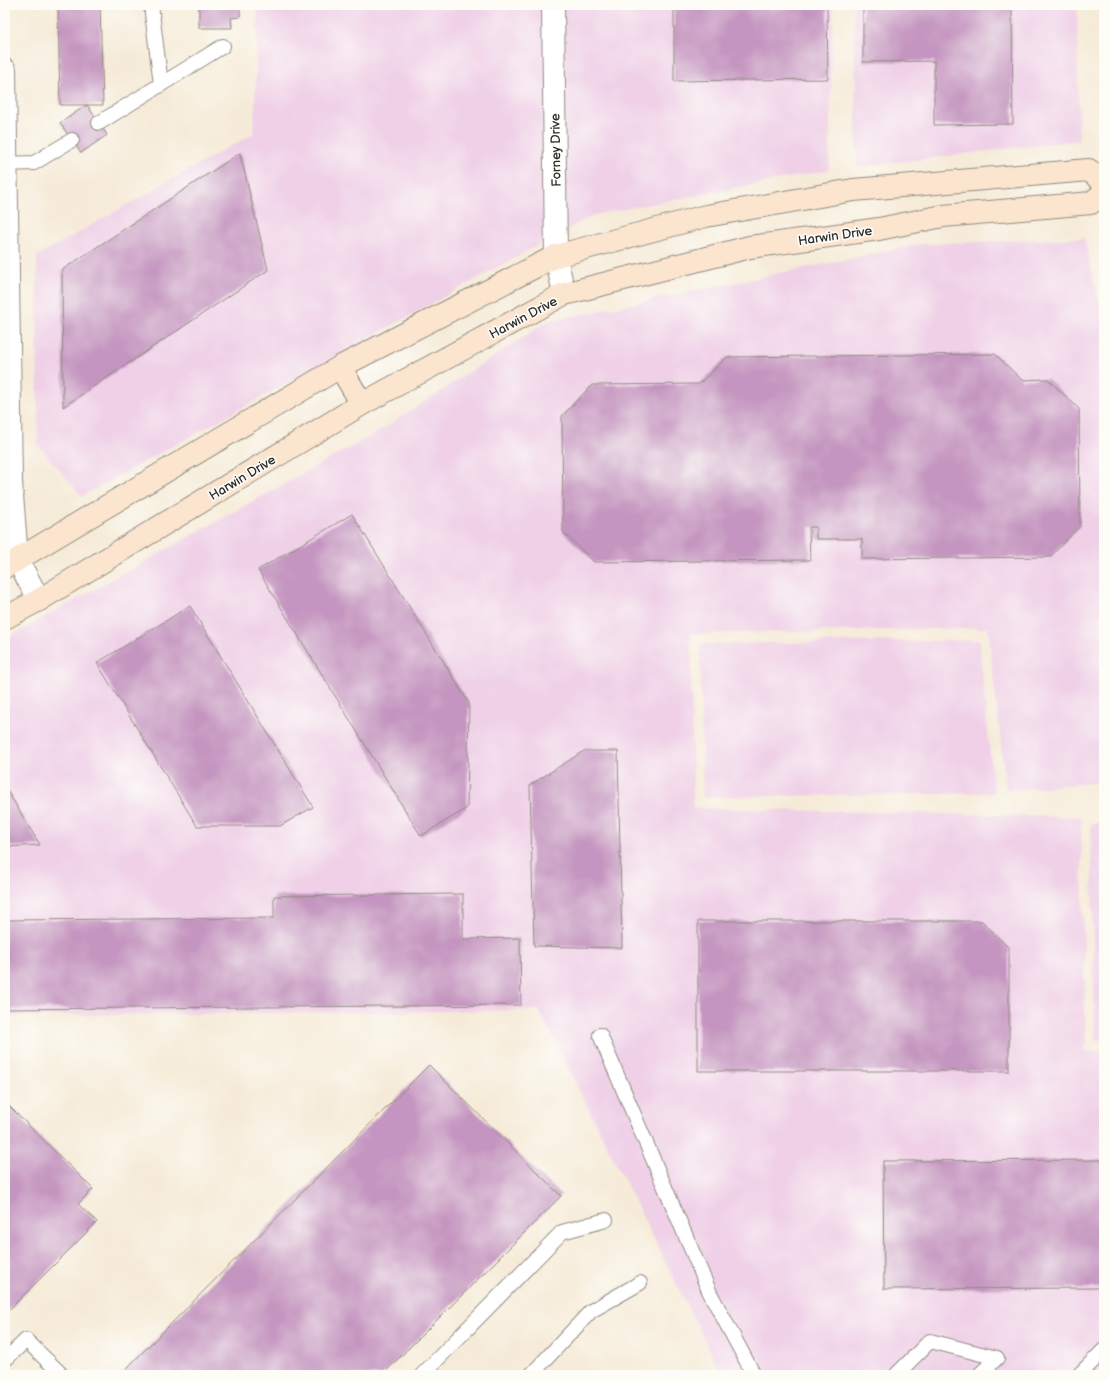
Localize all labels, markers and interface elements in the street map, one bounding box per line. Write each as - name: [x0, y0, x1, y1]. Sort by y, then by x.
- street label: Forney Drive: [547, 113, 565, 187]
- street label: Harwin Drive: [797, 223, 874, 249]
- street label: Harwin Drive: [487, 293, 560, 342]
- street label: Harwin Drive: [206, 452, 279, 504]

